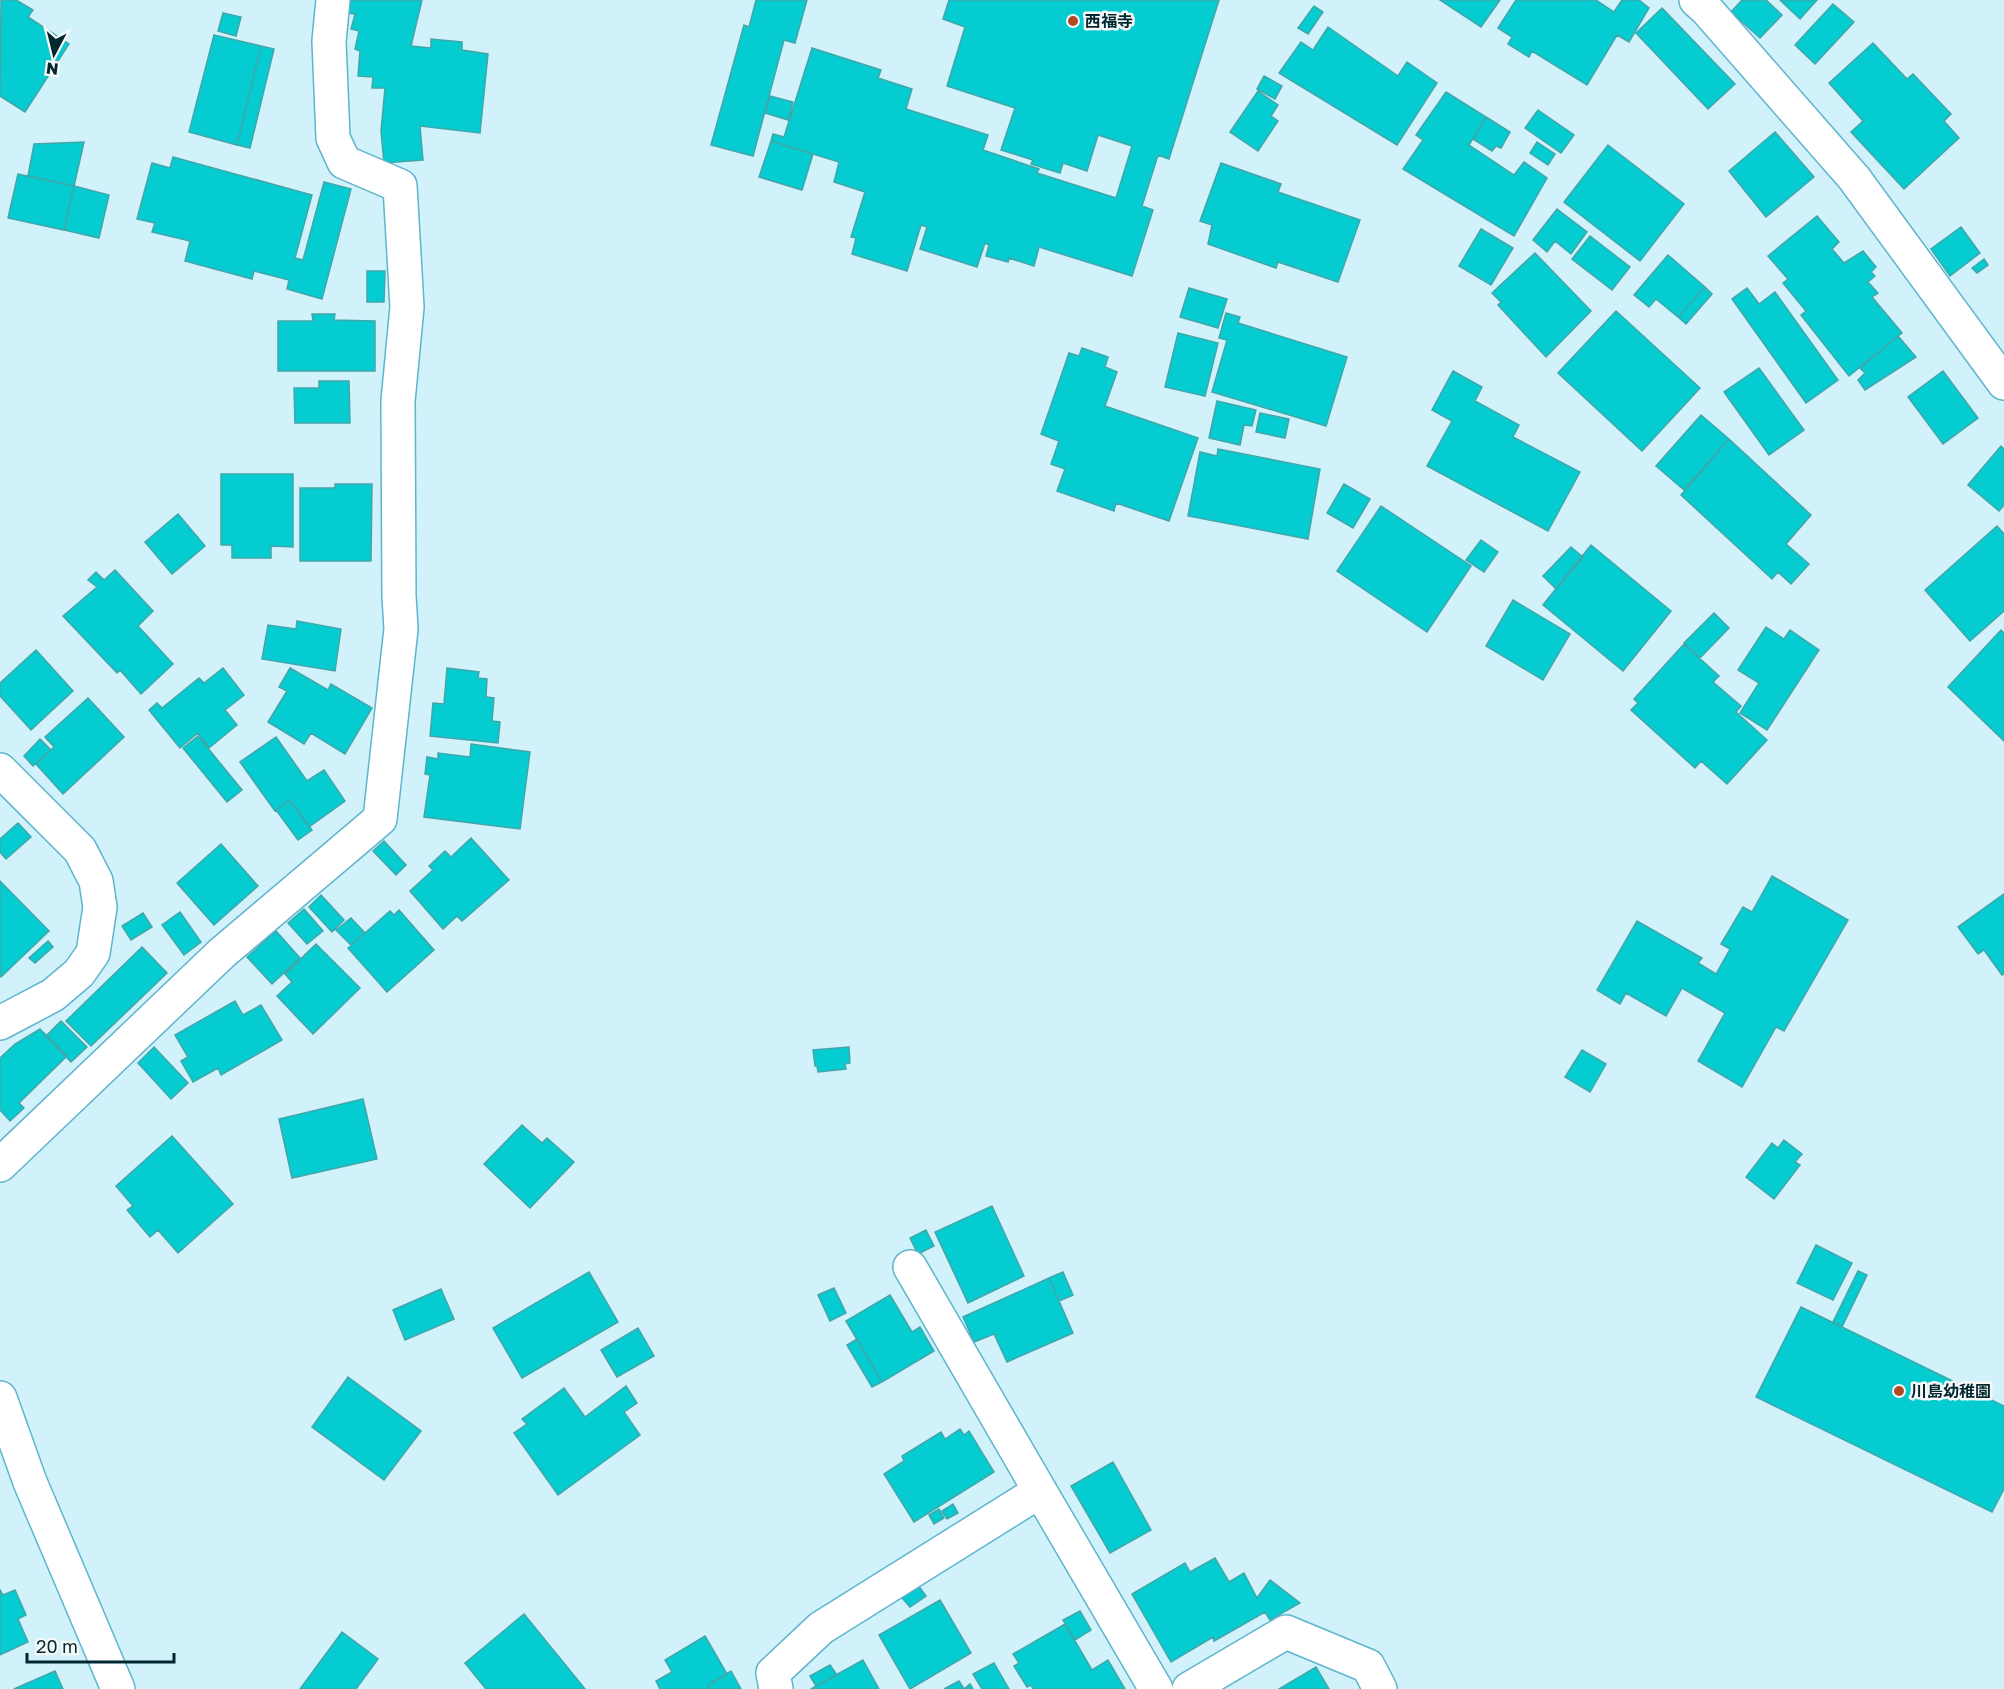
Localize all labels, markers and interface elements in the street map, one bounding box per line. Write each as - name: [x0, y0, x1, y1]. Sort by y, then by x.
- place label: 西福寺: [1085, 11, 1133, 31]
- marker: 西福寺: [1066, 14, 1080, 28]
- north arrow: [24, 24, 84, 84]
- text: N: [45, 58, 59, 80]
- place label: 川島幼稚園: [1911, 1381, 1991, 1401]
- marker: 川島幼稚園: [1892, 1384, 1906, 1398]
- scale bar: [27, 1626, 174, 1664]
- text: 20 m: [36, 1635, 78, 1657]

